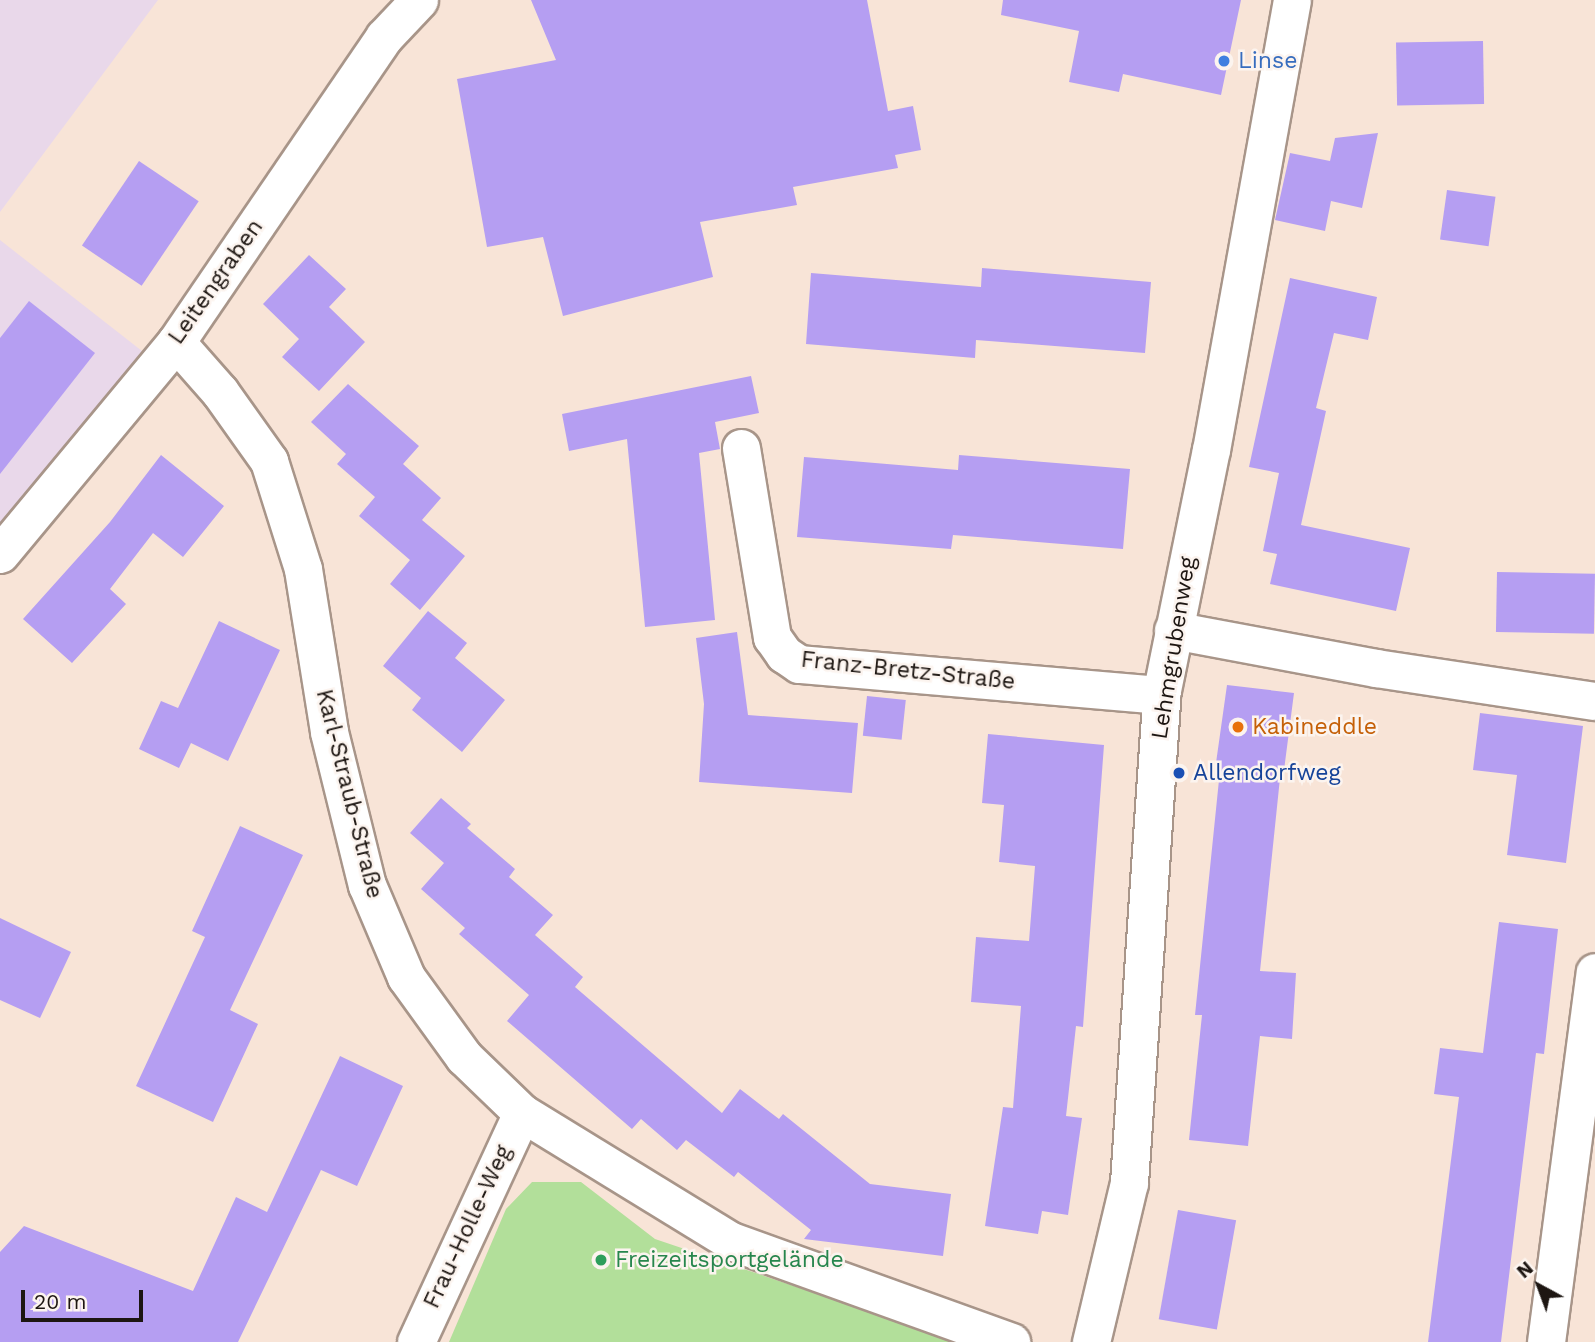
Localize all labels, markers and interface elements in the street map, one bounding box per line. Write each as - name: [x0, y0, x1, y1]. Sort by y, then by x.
- place label: Linse: [1238, 47, 1298, 75]
- marker: Linse: [1216, 53, 1232, 69]
- street label: Leitengraben: [163, 214, 269, 350]
- street label: Lehmgrubenweg: [1146, 555, 1202, 741]
- street label: Franz-Bretz-Straße: [799, 646, 1017, 696]
- street label: Karl-Straub-Straße: [310, 687, 388, 901]
- place label: Kabineddle: [1252, 713, 1377, 741]
- marker: Kabineddle: [1230, 719, 1246, 735]
- place label: Allendorfweg: [1193, 759, 1341, 787]
- marker: Allendorfweg: [1171, 765, 1187, 781]
- street label: Frau-Holle-Weg: [418, 1141, 518, 1313]
- place label: Freizeitsportgelände: [615, 1246, 844, 1274]
- north arrow: [1504, 1251, 1574, 1321]
- marker: Freizeitsportgelände: [593, 1252, 609, 1268]
- text: N: [1512, 1256, 1538, 1283]
- scale bar: [24, 1276, 147, 1320]
- text: 20 m: [34, 1289, 86, 1314]

